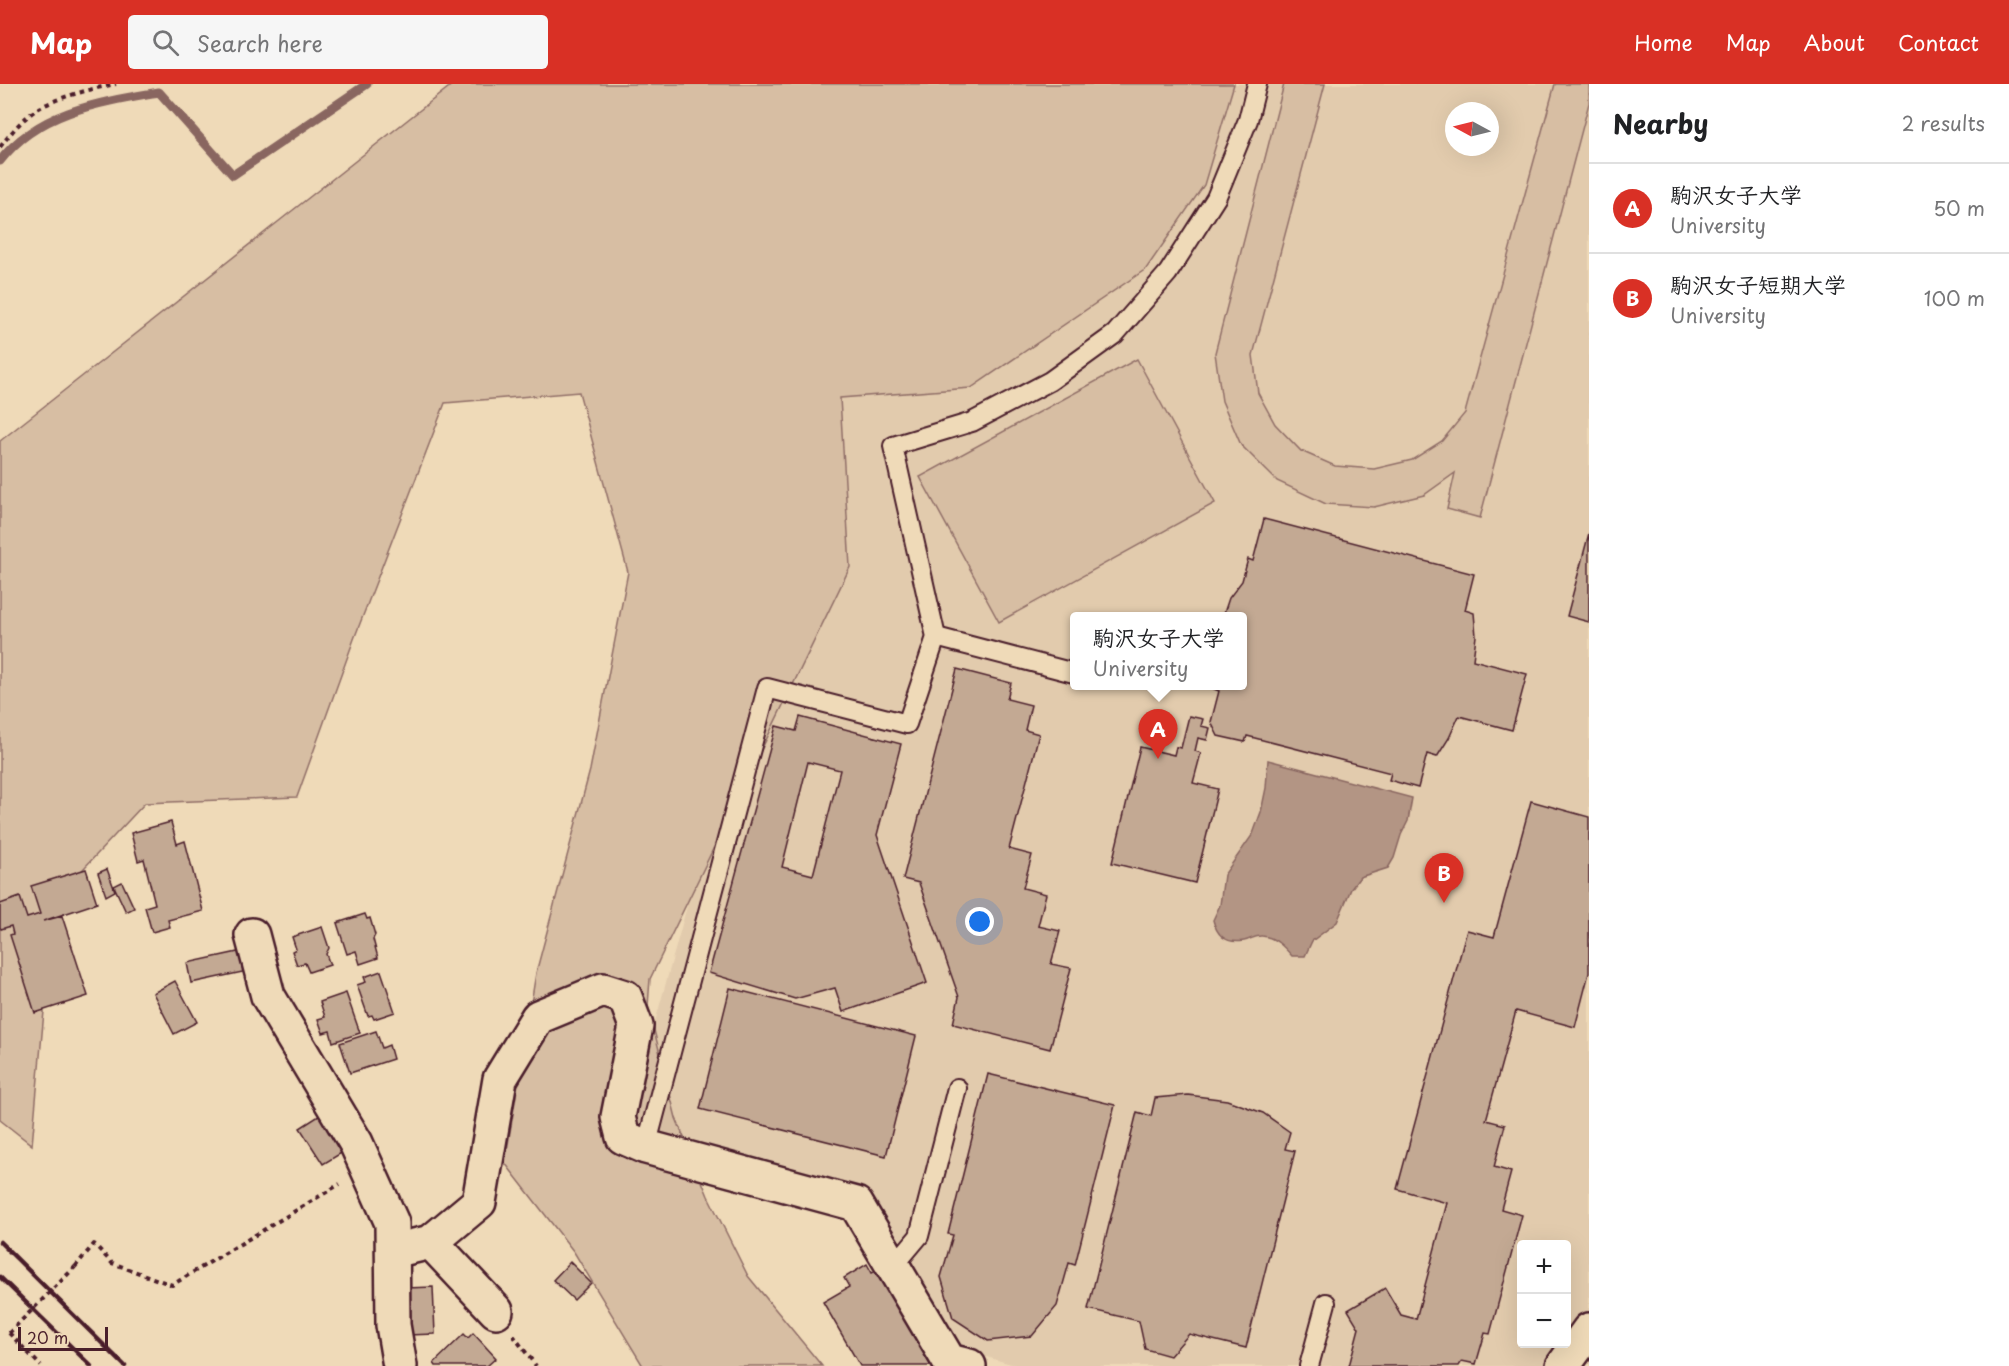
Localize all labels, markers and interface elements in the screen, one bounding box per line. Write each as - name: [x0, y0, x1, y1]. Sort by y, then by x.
- search box: [128, 15, 548, 69]
- text: Map: [30, 21, 92, 64]
- icon: search: [149, 26, 182, 59]
- text: Search here: [197, 26, 323, 59]
- text: Home: [1634, 26, 1693, 58]
- text: Map: [1726, 26, 1771, 58]
- text: About: [1804, 26, 1865, 58]
- text: Contact: [1898, 26, 1979, 58]
- north arrow: [1445, 102, 1499, 156]
- text: Nearby: [1613, 104, 1708, 143]
- text: 2 results: [1902, 108, 1985, 138]
- text: 駒沢女子大学: [1670, 177, 1802, 210]
- text: A: [1625, 193, 1640, 223]
- text: 50 m: [1933, 193, 1985, 223]
- text: University: [1670, 210, 1766, 240]
- text: 駒沢女子短期大学: [1670, 267, 1846, 300]
- text: B: [1626, 283, 1639, 313]
- text: 100 m: [1924, 283, 1985, 313]
- text: University: [1670, 300, 1766, 330]
- popup: [1070, 612, 1247, 690]
- text: 駒沢女子大学: [1092, 620, 1225, 653]
- text: University: [1092, 653, 1189, 683]
- pin: A: [1138, 710, 1178, 759]
- pin: B: [1424, 854, 1464, 903]
- your location: [965, 907, 994, 936]
- map controls: [1517, 1240, 1571, 1348]
- button: +: [1517, 1240, 1571, 1294]
- button: −: [1517, 1294, 1571, 1348]
- scale bar: [18, 1324, 108, 1352]
- text: 20 m: [27, 1325, 68, 1349]

